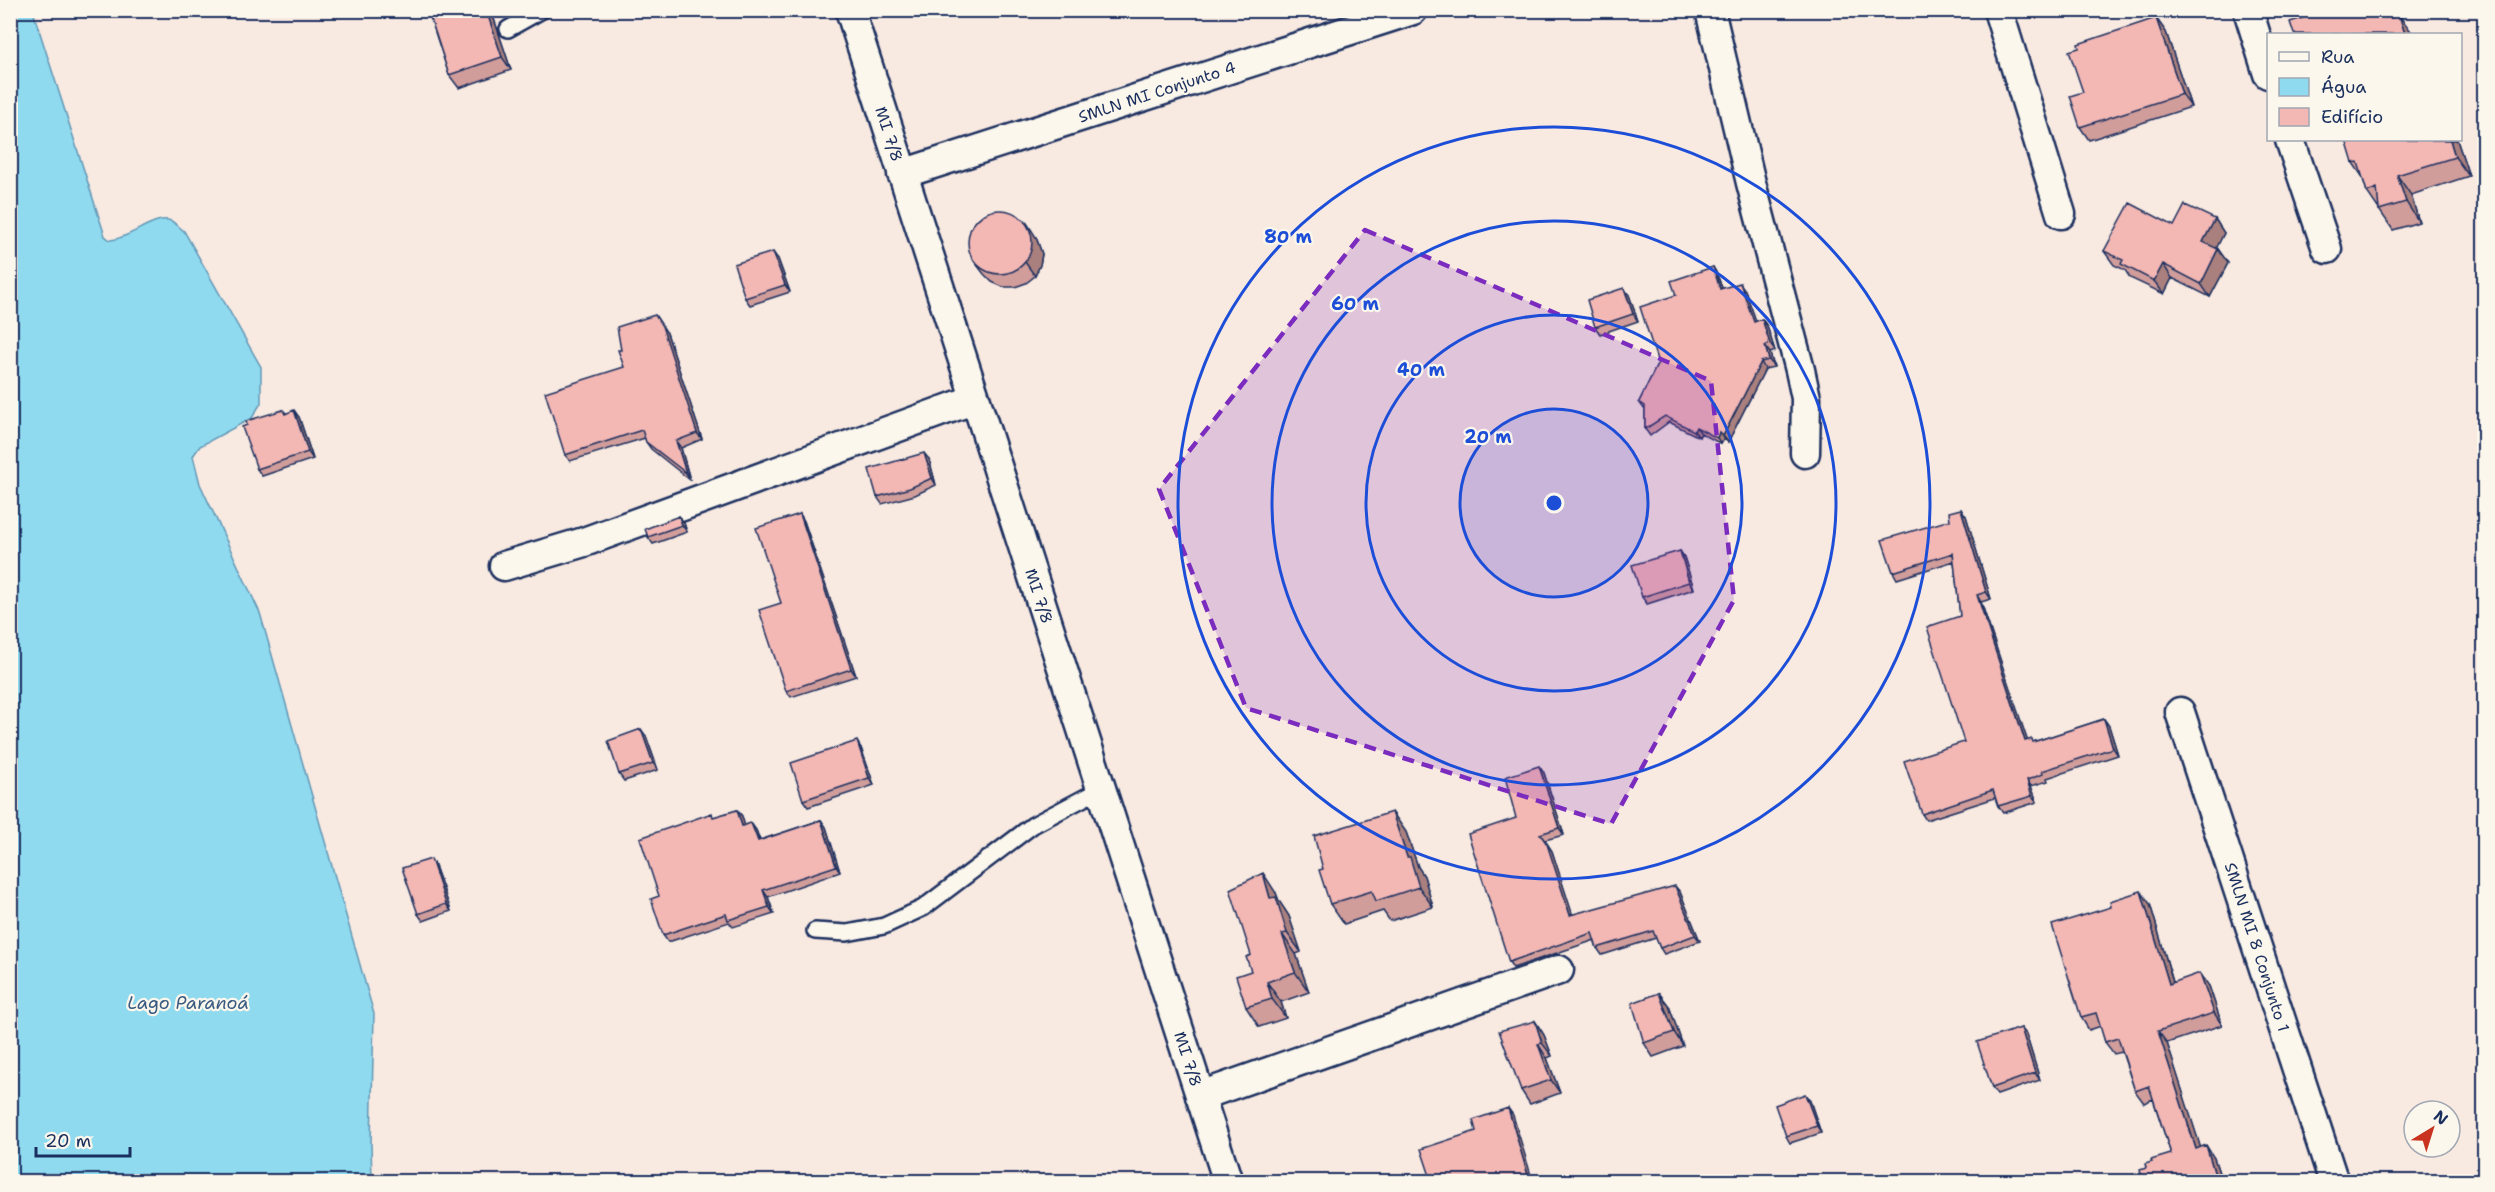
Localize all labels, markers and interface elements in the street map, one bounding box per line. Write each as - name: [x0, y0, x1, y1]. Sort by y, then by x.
- legend: [2267, 33, 2462, 141]
- text: Rua: [2321, 45, 2354, 69]
- street label: SMLN MI Conjunto 4: [1075, 57, 1239, 127]
- text: Água: [2321, 75, 2366, 99]
- street label: MI 7/8: [870, 104, 908, 164]
- text: Edifício: [2321, 105, 2383, 129]
- text: 80 m: [1264, 225, 1312, 249]
- text: 60 m: [1331, 292, 1379, 316]
- text: 40 m: [1397, 358, 1445, 382]
- text: 20 m: [1464, 425, 1512, 449]
- centre of rings: [1544, 493, 1564, 513]
- street label: MI 7/8: [1020, 566, 1058, 626]
- street label: SMLN MI 8 Conjunto 1: [2220, 860, 2294, 1034]
- water label: Lago Paranoá: [127, 991, 249, 1015]
- street label: MI 7/8: [1169, 1029, 1207, 1089]
- north arrow: [2402, 1099, 2462, 1159]
- text: N: [2429, 1105, 2452, 1130]
- scale bar: [36, 1120, 130, 1158]
- text: 20 m: [45, 1129, 91, 1153]

